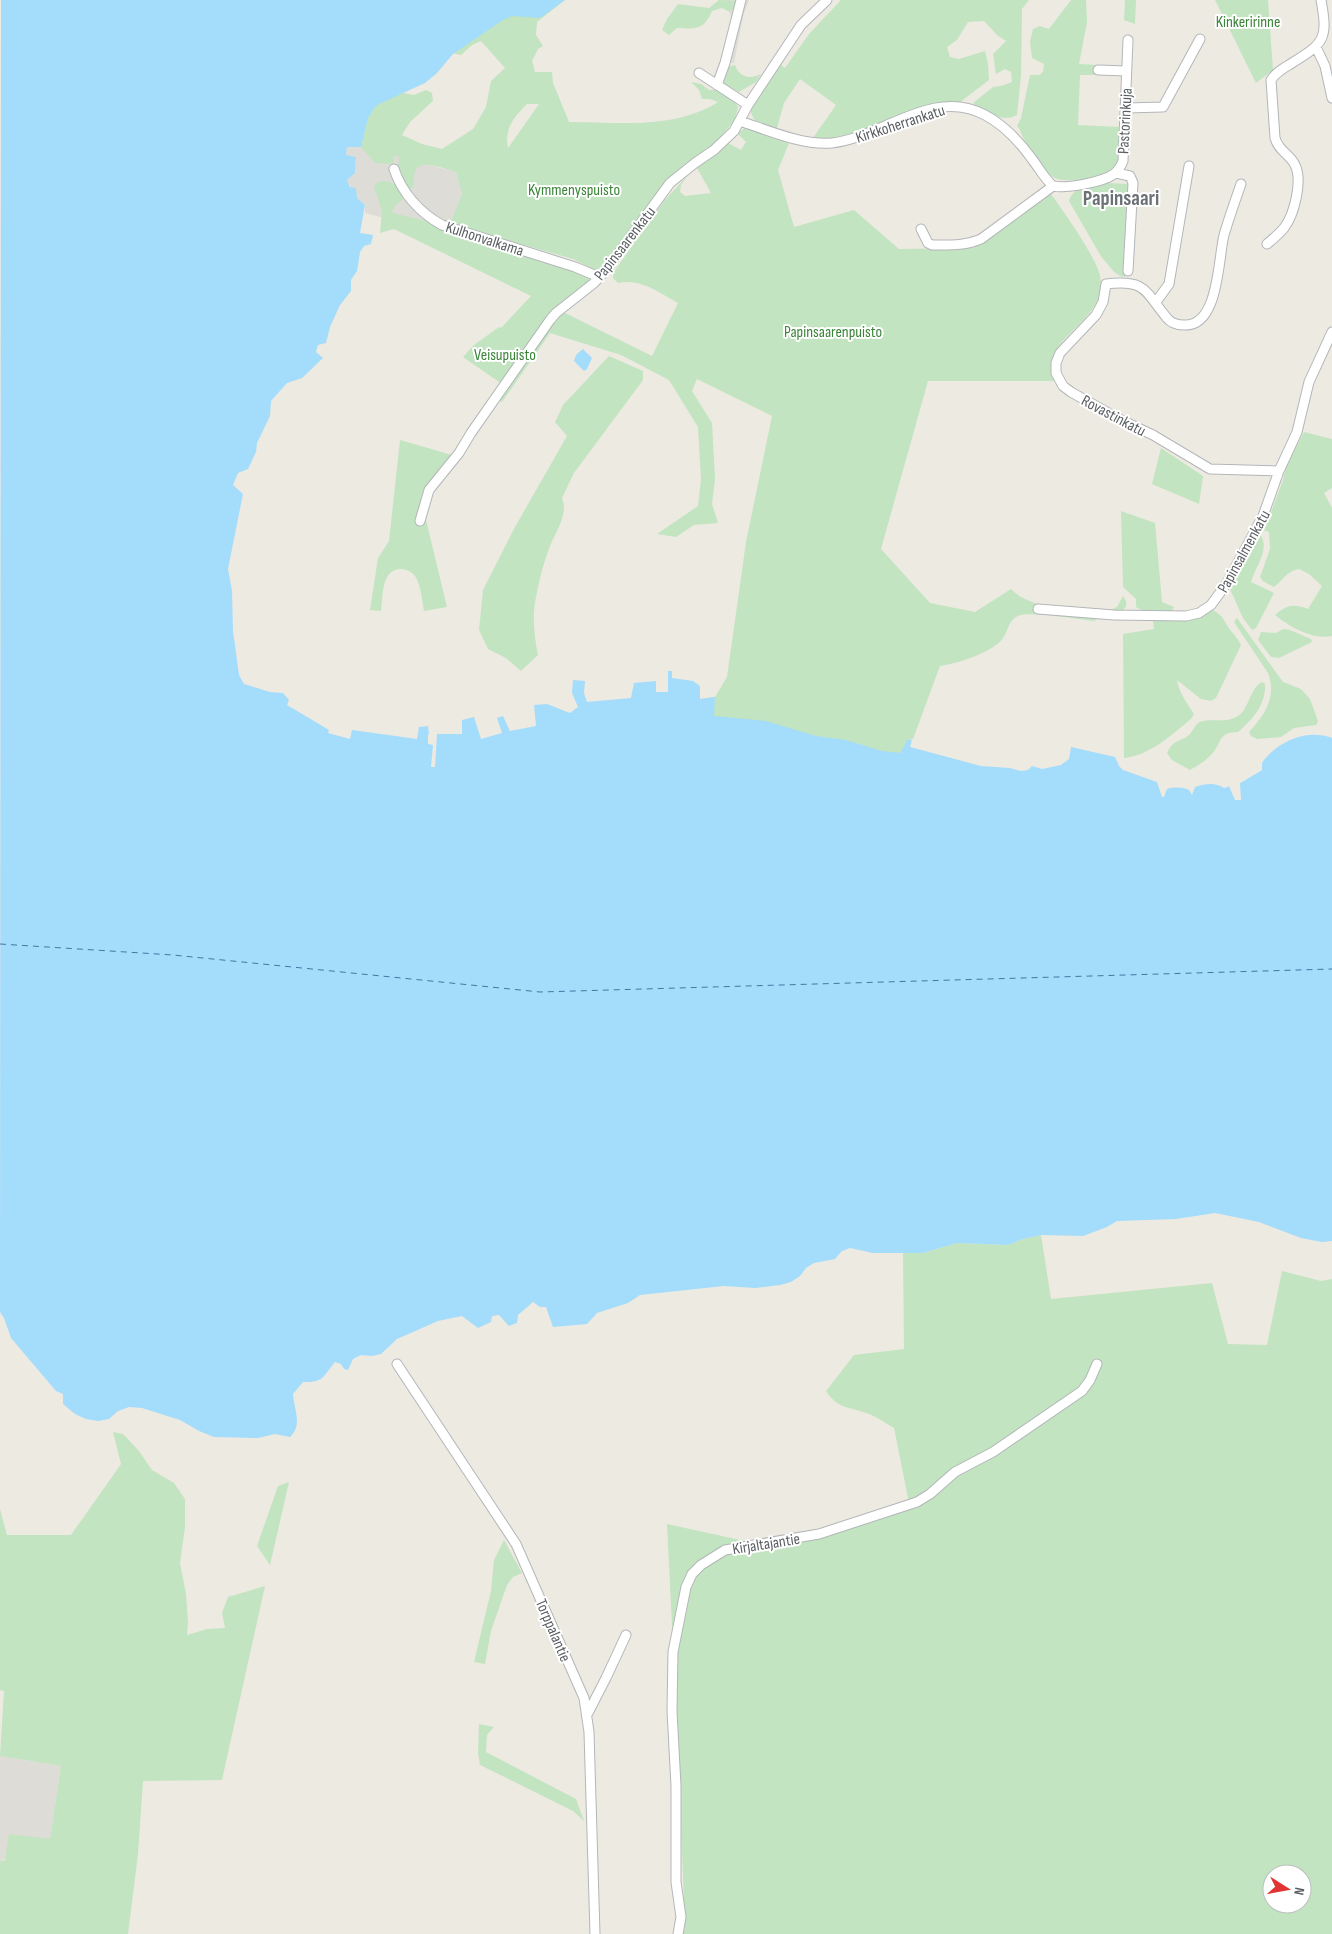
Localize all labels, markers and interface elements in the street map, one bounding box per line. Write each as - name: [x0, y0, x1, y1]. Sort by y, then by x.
- park label: Kinkeririnne: [1216, 13, 1280, 32]
- street label: Pastorinkuja: [1114, 88, 1137, 155]
- street label: Kirkkoherrankatu: [854, 101, 947, 148]
- park label: Kymmenyspuisto: [528, 181, 620, 200]
- district label: Papinsaari: [1083, 186, 1159, 211]
- street label: Papinsaarenkatu: [590, 203, 660, 285]
- street label: Kulhonvalkama: [443, 218, 526, 261]
- park label: Papinsaarenpuisto: [784, 323, 882, 342]
- park label: Veisupuisto: [474, 346, 536, 365]
- street label: Rovastinkatu: [1078, 391, 1149, 441]
- street label: Papinsalmenkatu: [1214, 507, 1275, 596]
- street label: Kirjaltajantie: [731, 1530, 801, 1559]
- street label: Torppalantie: [531, 1596, 574, 1665]
- north arrow: [1262, 1864, 1312, 1914]
- text: N: [1290, 1886, 1308, 1897]

